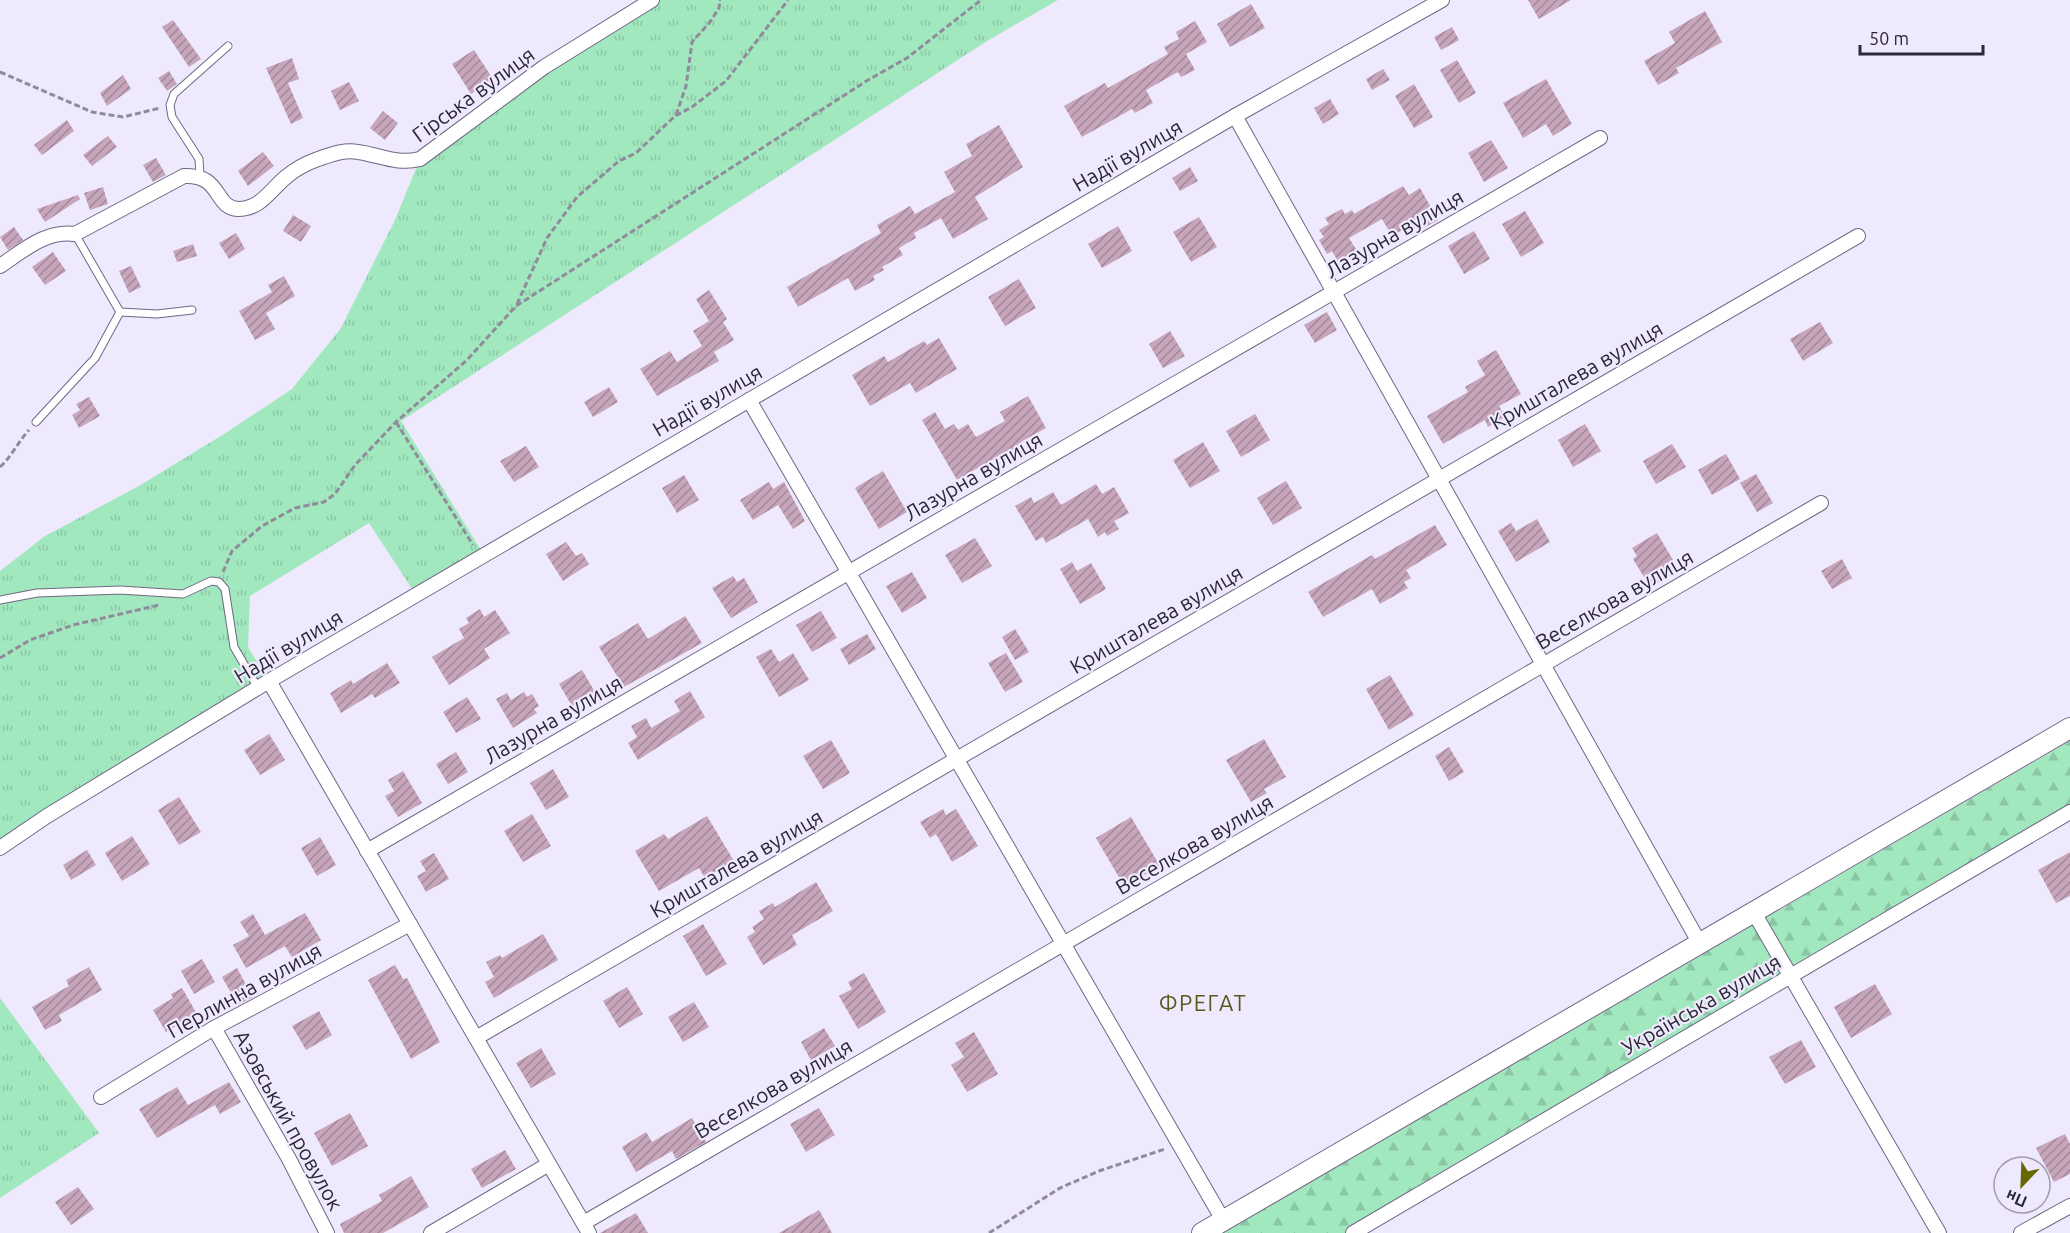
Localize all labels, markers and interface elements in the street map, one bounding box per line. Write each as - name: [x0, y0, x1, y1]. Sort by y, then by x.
- scale bar: [1860, 18, 1983, 56]
- text: 50 m: [1869, 28, 1909, 48]
- street label: Гірська вулиця: [407, 42, 539, 146]
- street label: Надії вулиця: [1068, 114, 1186, 196]
- street label: Лазурна вулиця: [1321, 184, 1467, 282]
- street label: Кришталева вулиця: [1485, 316, 1667, 434]
- street label: Надії вулиця: [648, 359, 766, 441]
- street label: Лазурна вулиця: [900, 427, 1046, 525]
- street label: Веселкова вулиця: [1531, 544, 1697, 654]
- street label: Кришталева вулиця: [1065, 560, 1247, 678]
- street label: Надії вулиця: [229, 604, 347, 688]
- street label: Лазурна вулиця: [480, 670, 626, 768]
- street label: Веселкова вулиця: [1111, 789, 1277, 899]
- street label: Кришталева вулиця: [645, 804, 827, 922]
- street label: Перлинна вулиця: [163, 938, 325, 1042]
- street label: Українська вулиця: [1617, 949, 1785, 1059]
- district label: ФРЕГАТ: [1159, 990, 1247, 1015]
- street label: Азовський провулок: [230, 1026, 349, 1214]
- street label: Веселкова вулиця: [690, 1033, 856, 1143]
- north arrow: [1992, 1155, 2052, 1215]
- text: Пн: [2003, 1186, 2029, 1211]

